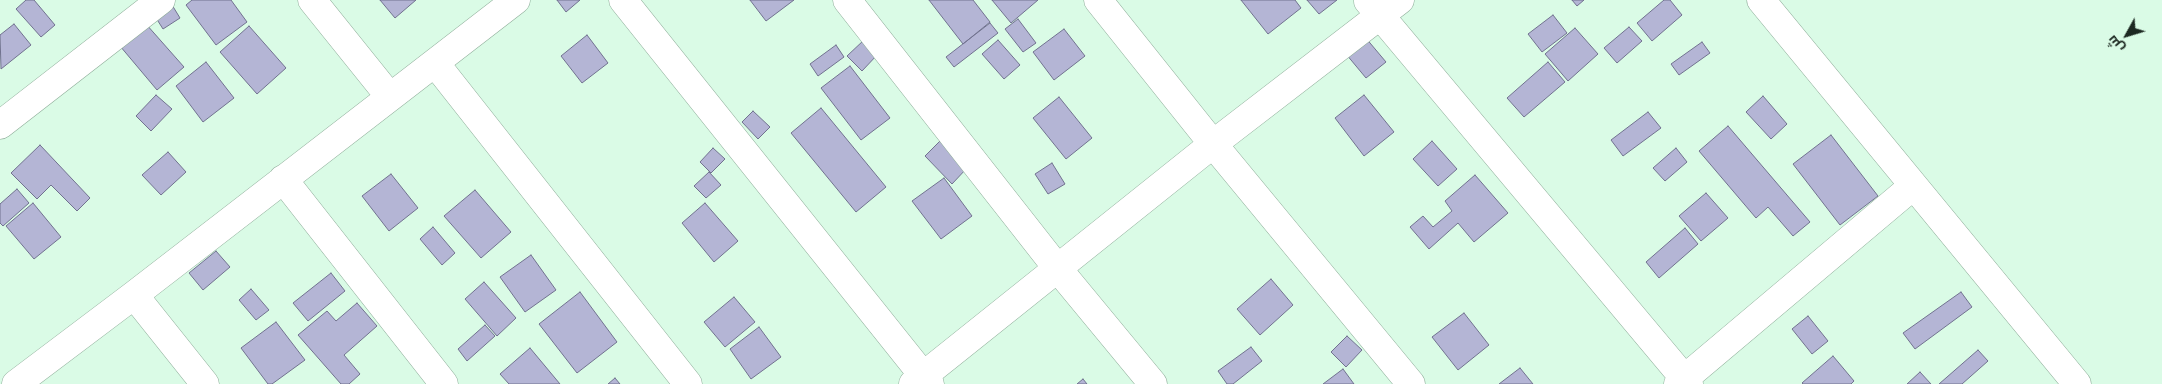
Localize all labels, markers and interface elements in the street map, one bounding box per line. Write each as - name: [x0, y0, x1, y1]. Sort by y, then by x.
- north arrow: [2102, 10, 2152, 60]
- text: ش: [2103, 32, 2127, 57]

